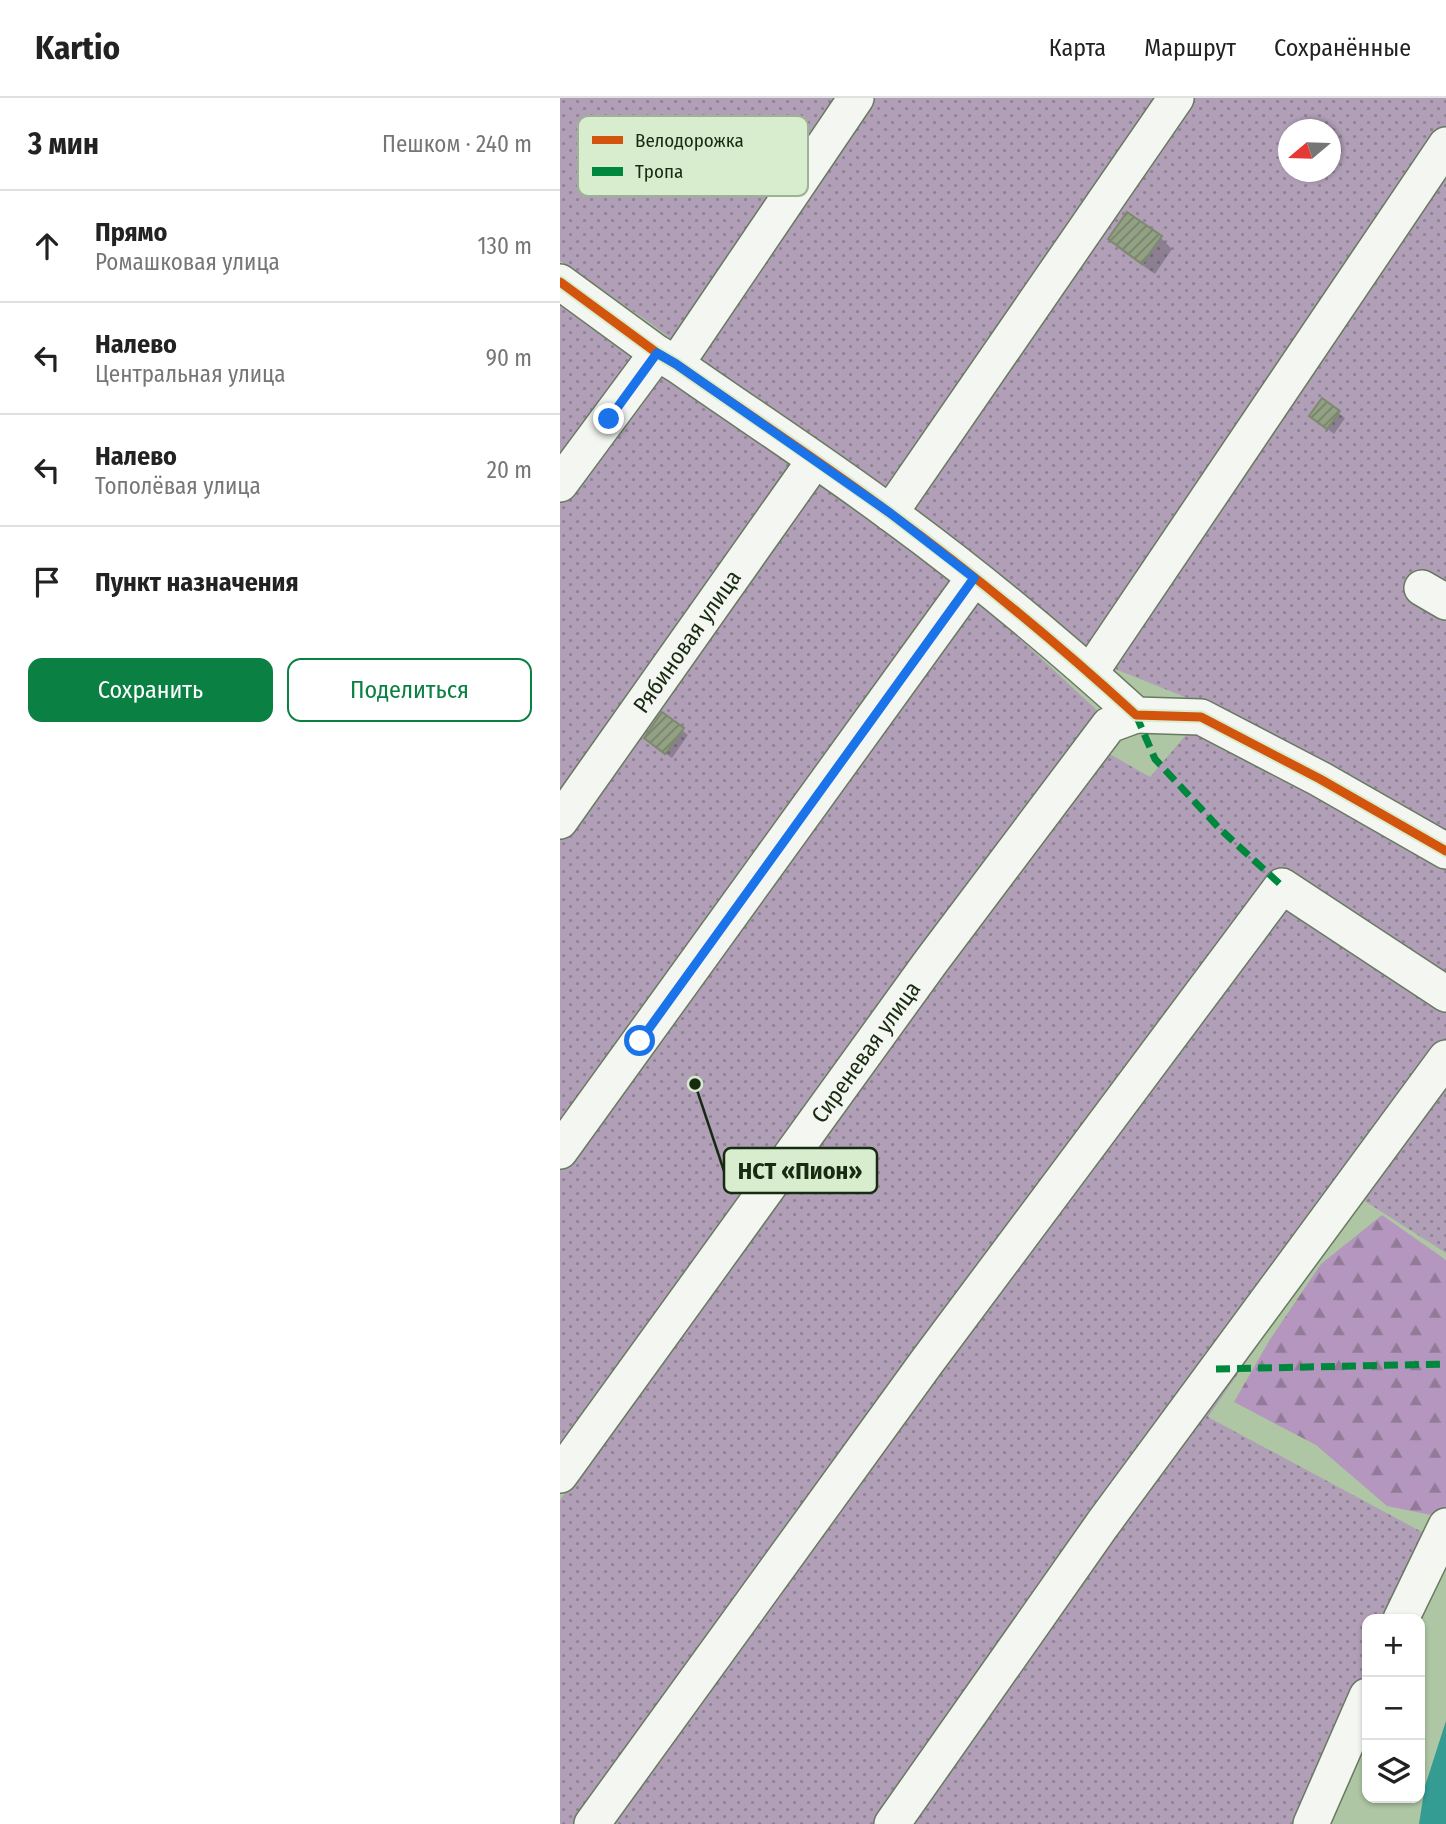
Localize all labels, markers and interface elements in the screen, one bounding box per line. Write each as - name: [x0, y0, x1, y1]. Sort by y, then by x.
- text: Kartio: [35, 28, 120, 68]
- text: Карта: [1049, 34, 1106, 62]
- text: Маршрут: [1144, 34, 1236, 62]
- text: Сохранённые: [1274, 34, 1411, 62]
- legend: [578, 116, 808, 196]
- north arrow: [1278, 119, 1341, 182]
- text: 3 мин: [28, 126, 99, 162]
- text: Велодорожка: [635, 129, 744, 152]
- text: Пешком · 240 m: [382, 130, 532, 158]
- text: Тропа: [635, 160, 683, 183]
- text: Прямо: [95, 217, 167, 248]
- icon: ahead: [28, 227, 66, 265]
- text: 130 m: [478, 232, 532, 260]
- text: Ромашковая улица: [95, 248, 280, 276]
- text: Налево: [95, 329, 177, 360]
- icon: left: [28, 339, 66, 377]
- text: 90 m: [486, 344, 532, 372]
- text: Центральная улица: [95, 360, 286, 388]
- route end: [593, 403, 624, 434]
- text: Налево: [95, 441, 177, 472]
- icon: left: [28, 451, 66, 489]
- text: 20 m: [487, 456, 532, 484]
- text: Тополёвая улица: [95, 472, 261, 500]
- icon: arrive: [28, 563, 66, 601]
- street label: Рябиновая улица: [627, 564, 747, 718]
- text: Пункт назначения: [95, 567, 299, 598]
- button: Сохранить: [28, 658, 273, 722]
- button: Поделиться: [287, 658, 532, 722]
- street label: Сиреневая улица: [805, 976, 926, 1128]
- route start: [624, 1025, 655, 1056]
- callout: НСТ «Пион»: [724, 1148, 877, 1193]
- text: НСТ «Пион»: [738, 1157, 862, 1185]
- map controls: [1362, 1614, 1425, 1803]
- button: +: [1362, 1614, 1425, 1677]
- button: −: [1362, 1677, 1425, 1740]
- button: layers: [1362, 1740, 1425, 1803]

